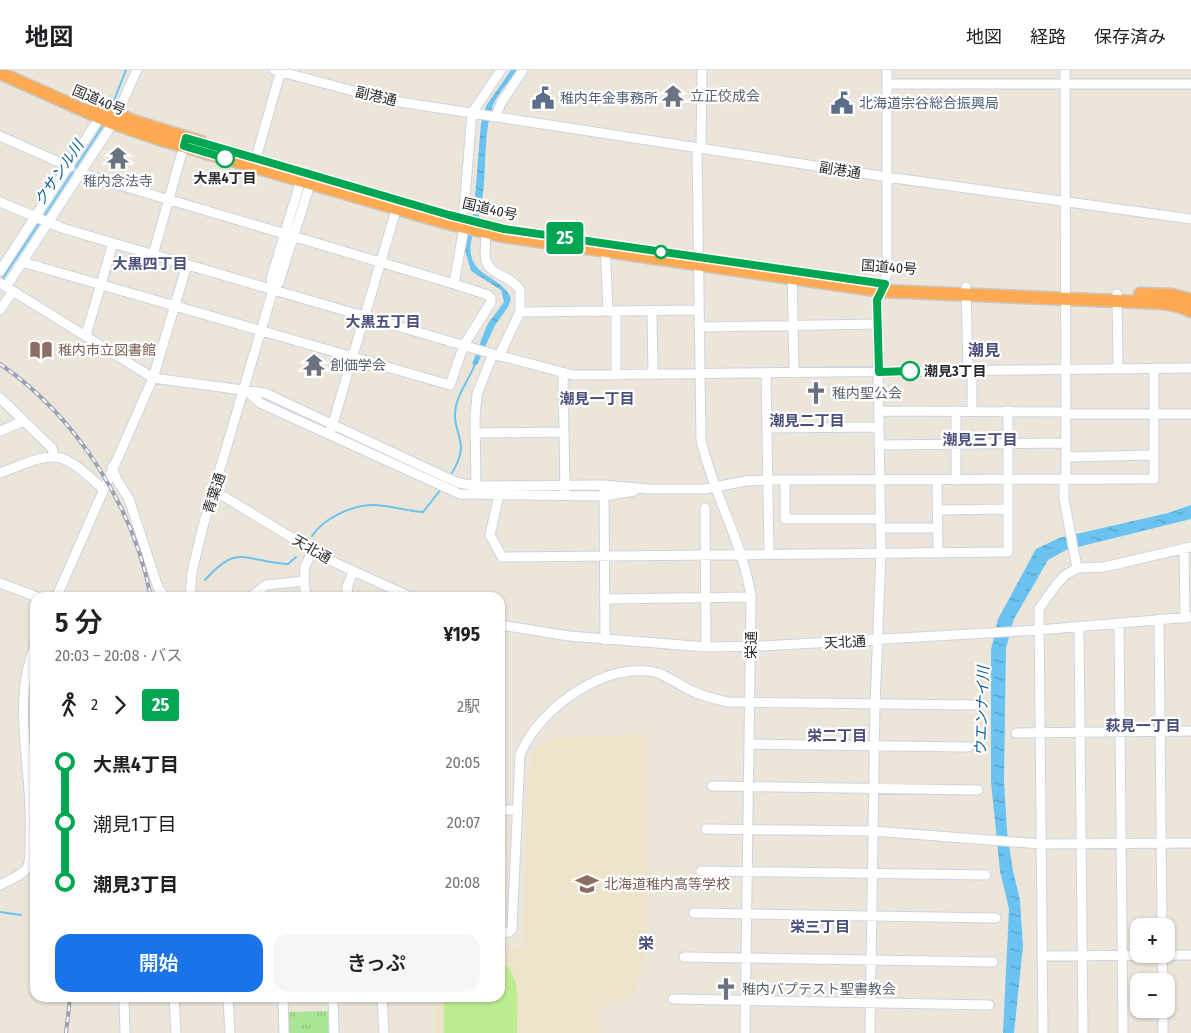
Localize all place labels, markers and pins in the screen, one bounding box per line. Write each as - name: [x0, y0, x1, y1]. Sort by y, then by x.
- temple icon: 立正佼成会: [660, 83, 686, 109]
- public building icon: 稚内年金事務所: [530, 85, 556, 111]
- place label: 立正佼成会: [690, 88, 760, 105]
- place label: 稚内年金事務所: [560, 90, 658, 107]
- public building icon: 北海道宗谷総合振興局: [829, 90, 855, 116]
- place label: 北海道宗谷総合振興局: [859, 95, 999, 112]
- temple icon: 稚内念法寺: [105, 145, 131, 171]
- marker: 大黒4丁目: [215, 148, 235, 168]
- place label: 大黒4丁目: [193, 170, 257, 187]
- place label: 稚内念法寺: [83, 173, 153, 190]
- unlabelled marker: [654, 245, 668, 259]
- library icon: 稚内市立図書館: [28, 337, 54, 363]
- place label: 稚内市立図書館: [58, 342, 156, 359]
- temple icon: 創価学会: [301, 352, 327, 378]
- place label: 創価学会: [330, 357, 386, 374]
- marker: 潮見3丁目: [900, 361, 920, 381]
- place label: 潮見3丁目: [924, 363, 987, 380]
- church icon: 稚内聖公会: [803, 380, 829, 406]
- place label: 稚内聖公会: [832, 385, 902, 402]
- school or university icon: 北海道稚内高等学校: [574, 871, 600, 897]
- place label: 北海道稚内高等学校: [604, 876, 730, 893]
- church icon: 稚内バプテスト聖書教会: [713, 976, 739, 1002]
- place label: 稚内バプテスト聖書教会: [742, 981, 896, 998]

